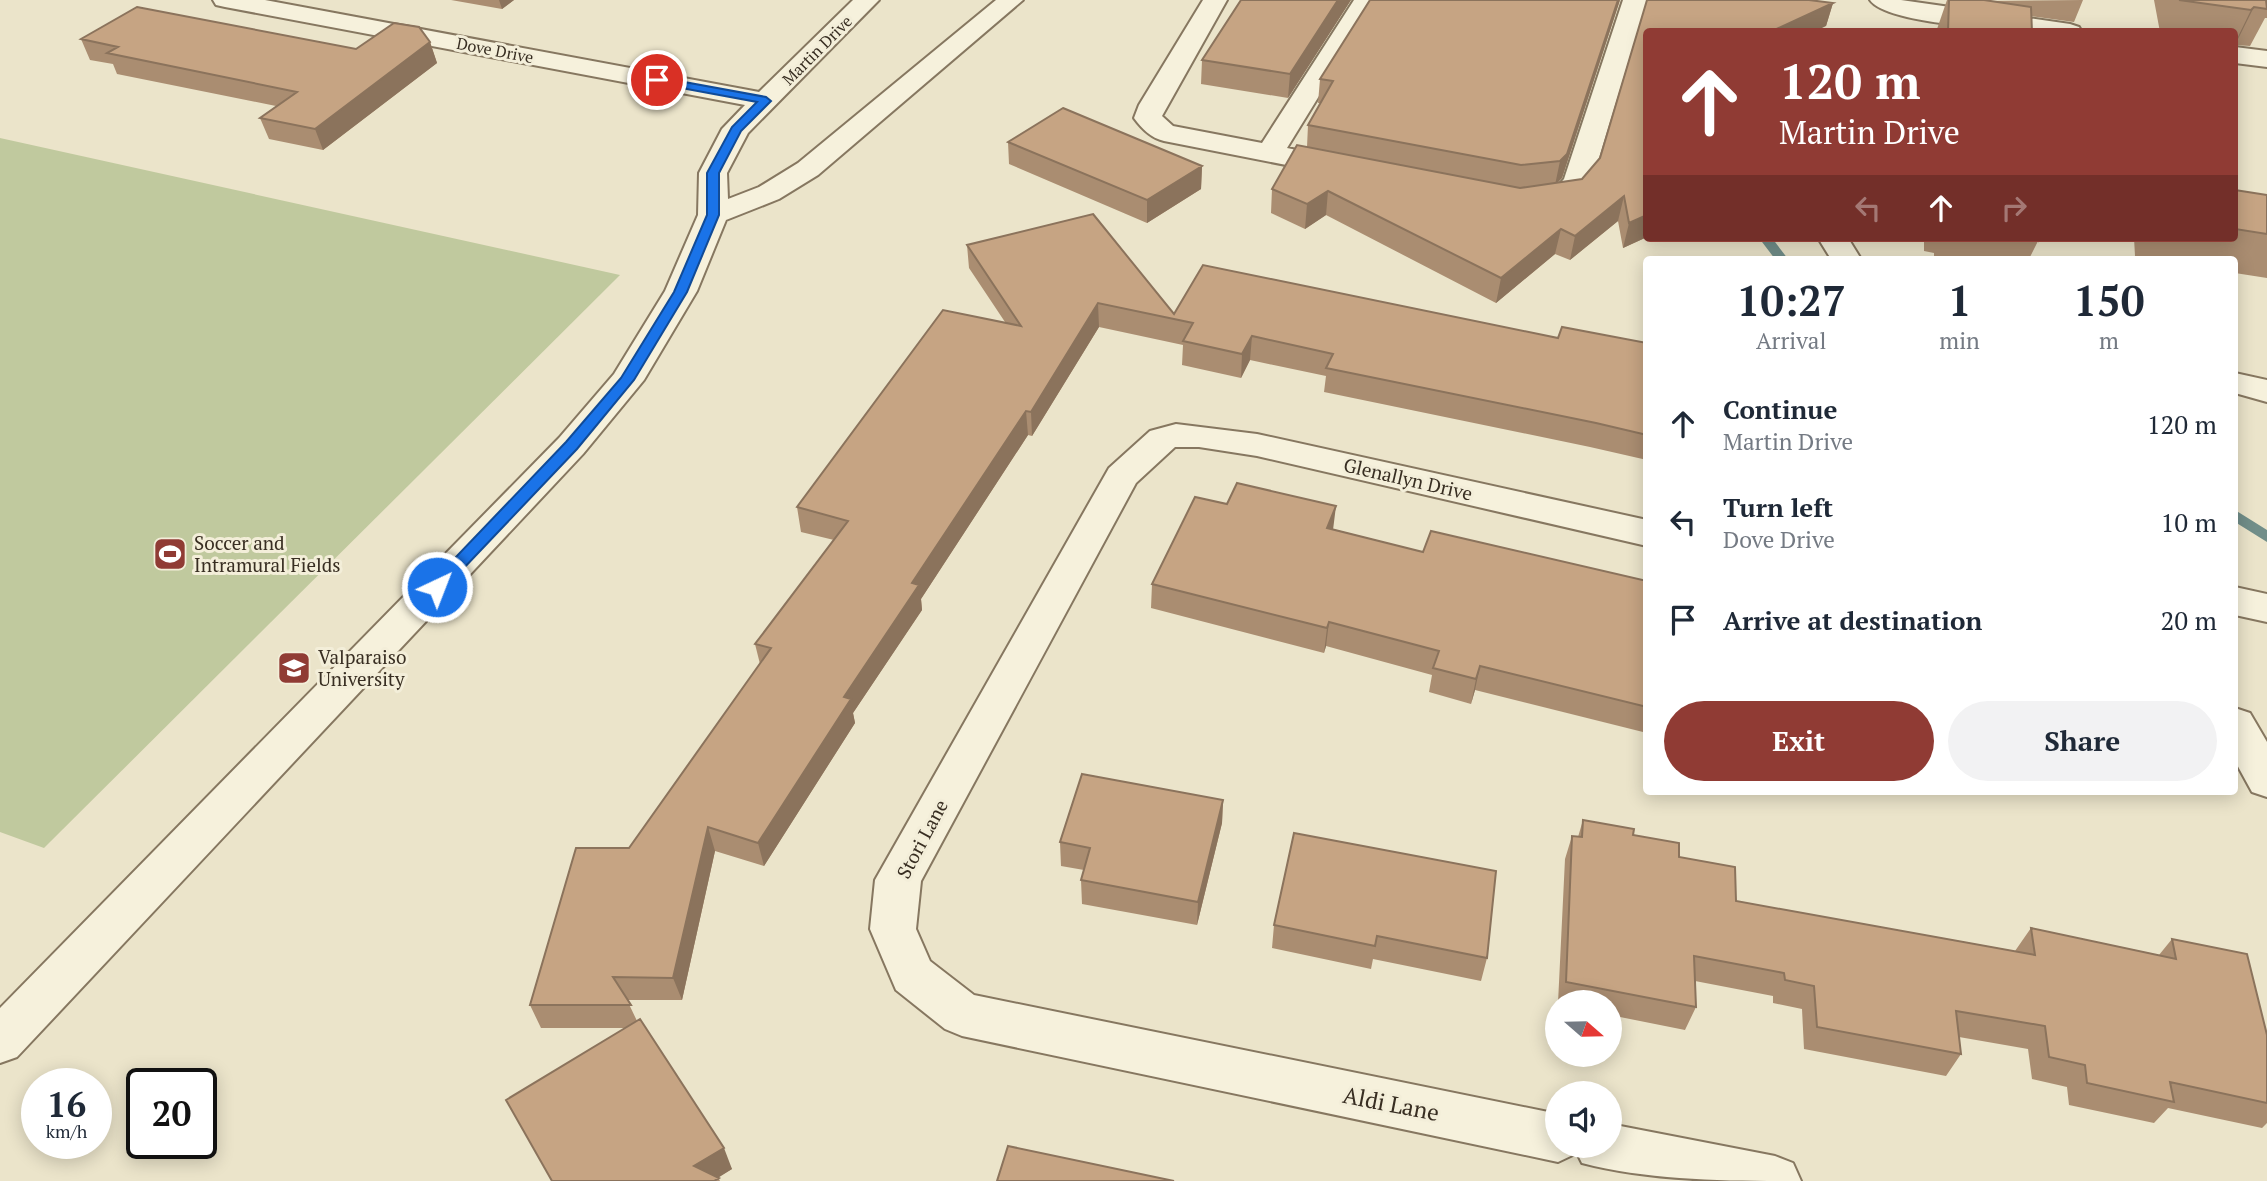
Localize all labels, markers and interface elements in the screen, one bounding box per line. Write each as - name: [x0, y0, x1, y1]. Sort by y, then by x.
- street label: Martin Drive: [777, 10, 857, 90]
- street label: Dove Drive: [455, 32, 535, 68]
- text: 120 m: [1779, 48, 1921, 113]
- pin: [627, 50, 687, 110]
- icon: ahead: [1664, 56, 1755, 147]
- icon: arrive: [638, 61, 676, 99]
- text: Martin Drive: [1779, 111, 1960, 153]
- icon: left: [1849, 189, 1887, 227]
- icon: ahead: [1922, 189, 1960, 227]
- icon: right: [1995, 189, 2033, 227]
- text: 10:27: [1737, 272, 1846, 328]
- text: 1: [1948, 272, 1971, 328]
- text: 150: [2073, 272, 2144, 328]
- text: Arrival: [1756, 325, 1826, 356]
- text: min: [1939, 325, 1980, 356]
- text: m: [2099, 325, 2119, 356]
- text: Continue: [1723, 392, 1837, 426]
- icon: ahead: [1664, 405, 1702, 443]
- text: 120 m: [2147, 407, 2217, 441]
- text: Martin Drive: [1723, 426, 1853, 457]
- street label: Glenallyn Drive: [1341, 452, 1475, 505]
- text: Turn left: [1723, 490, 1833, 524]
- icon: left: [1664, 503, 1702, 541]
- text: 10 m: [2161, 505, 2217, 539]
- text: Dove Drive: [1723, 524, 1835, 555]
- place label: Soccer and Intramural Fields: [194, 530, 341, 577]
- sports icon: Soccer and Intramural Fields: [151, 535, 189, 573]
- position arrow: [400, 550, 474, 624]
- icon: arrive: [1664, 601, 1702, 639]
- text: Arrive at destination: [1723, 603, 1982, 637]
- text: 20 m: [2161, 603, 2217, 637]
- place label: Valparaiso University: [318, 644, 406, 691]
- school or university icon: Valparaiso University: [275, 649, 313, 687]
- button: Exit: [1664, 701, 1934, 781]
- button: Share: [1948, 701, 2217, 781]
- street label: Stori Lane: [890, 795, 953, 883]
- north arrow: [1545, 990, 1622, 1068]
- map controls: [1545, 990, 1622, 1158]
- speed limit sign: 20: [126, 1068, 217, 1159]
- street label: Aldi Lane: [1340, 1079, 1442, 1128]
- text: 16: [47, 1081, 86, 1127]
- button: sound: [1545, 1081, 1622, 1158]
- text: km/h: [46, 1119, 87, 1143]

